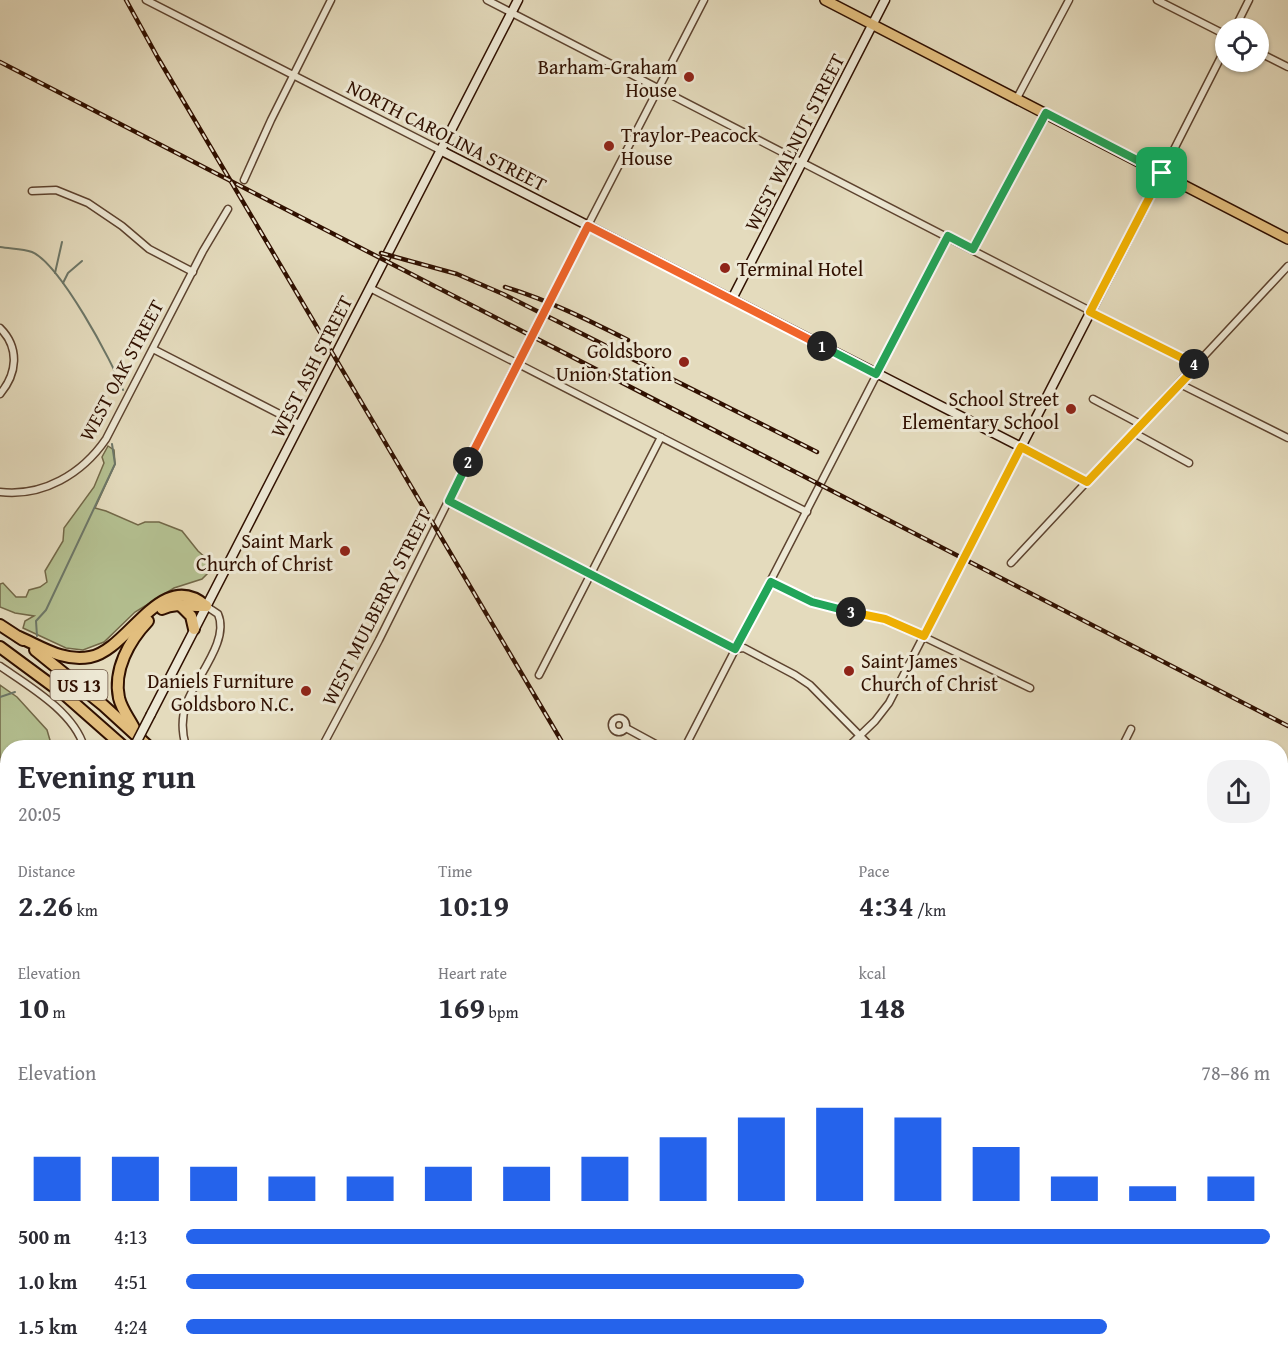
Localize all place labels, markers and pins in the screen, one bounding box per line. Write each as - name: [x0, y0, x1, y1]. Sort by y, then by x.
- place label: Barham-Graham House: [538, 52, 678, 104]
- marker: Barham-Graham House: [682, 70, 696, 84]
- place label: Traylor-Peacock House: [621, 120, 759, 172]
- marker: Traylor-Peacock House: [602, 139, 616, 153]
- pin: [1136, 147, 1187, 198]
- place label: Terminal Hotel: [737, 254, 864, 283]
- marker: Terminal Hotel: [718, 261, 732, 275]
- pin: 1: [807, 331, 837, 361]
- place label: Goldsboro Union Station: [556, 336, 672, 388]
- pin: 4: [1179, 349, 1209, 379]
- marker: Goldsboro Union Station: [677, 355, 691, 369]
- place label: School Street Elementary School: [902, 384, 1059, 436]
- marker: School Street Elementary School: [1064, 402, 1078, 416]
- pin: 2: [453, 447, 483, 477]
- place label: Saint Mark Church of Christ: [196, 526, 334, 578]
- marker: Saint Mark Church of Christ: [338, 544, 352, 558]
- pin: 3: [836, 597, 866, 627]
- place label: Saint James Church of Christ: [861, 646, 998, 698]
- marker: Saint James Church of Christ: [842, 664, 856, 678]
- place label: Daniels Furniture Goldsboro N.C.: [147, 666, 294, 718]
- marker: Daniels Furniture Goldsboro N.C.: [299, 684, 313, 698]

